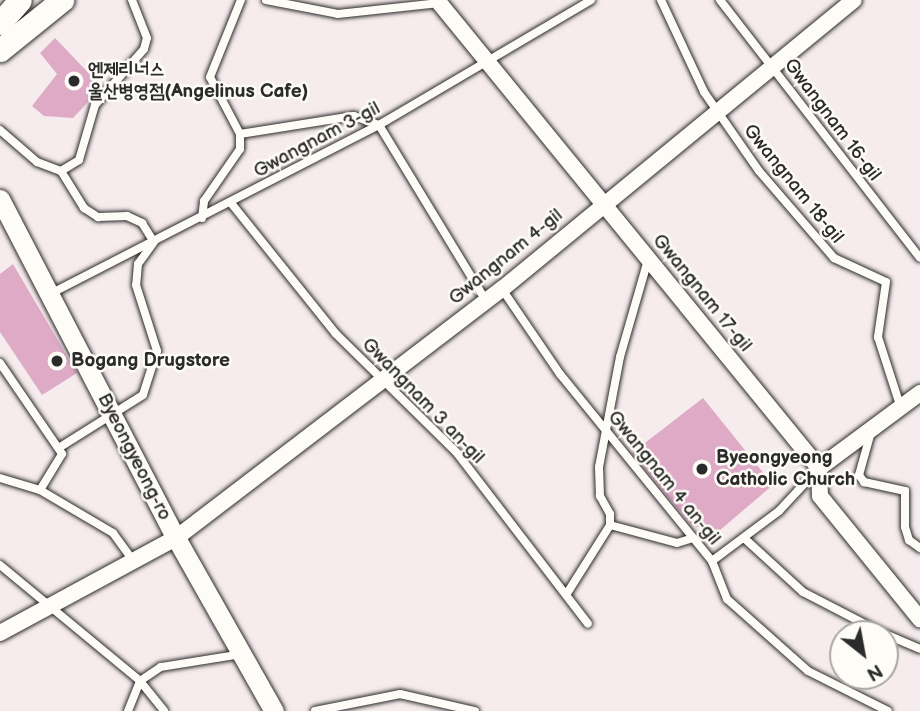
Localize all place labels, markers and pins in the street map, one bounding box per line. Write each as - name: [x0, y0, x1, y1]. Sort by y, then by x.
- place label: 엔제리너스 울산병영점(Angelinus Cafe): [88, 59, 308, 103]
- marker: 엔제리너스 울산병영점(Angelinus Cafe): [66, 73, 82, 89]
- place label: Bogang Drugstore: [71, 350, 230, 372]
- marker: Bogang Drugstore: [49, 353, 65, 369]
- place label: Byeongyeong Catholic Church: [716, 447, 855, 491]
- marker: Byeongyeong Catholic Church: [694, 461, 710, 477]

